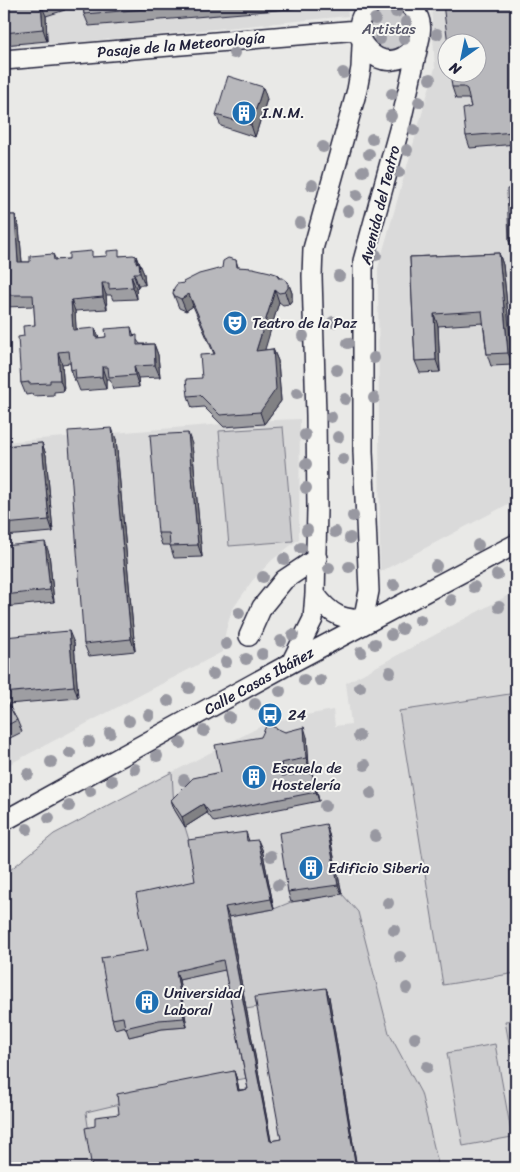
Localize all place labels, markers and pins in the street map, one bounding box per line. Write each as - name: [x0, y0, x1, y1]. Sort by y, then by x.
- building icon: I.N.M.: [231, 100, 257, 126]
- place label: I.N.M.: [261, 100, 305, 126]
- theatre icon: Teatro de la Paz: [222, 310, 248, 336]
- place label: Teatro de la Paz: [252, 310, 358, 336]
- bus stop icon: 24: [257, 702, 283, 728]
- place label: 24: [288, 702, 306, 728]
- place label: Escuela de Hostelería: [272, 755, 342, 798]
- building icon: Escuela de Hostelería: [241, 764, 267, 790]
- building icon: Edificio Siberia: [298, 855, 324, 881]
- place label: Edificio Siberia: [328, 855, 430, 881]
- place label: Universidad Laboral: [164, 980, 242, 1023]
- building icon: Universidad Laboral: [134, 989, 160, 1015]

